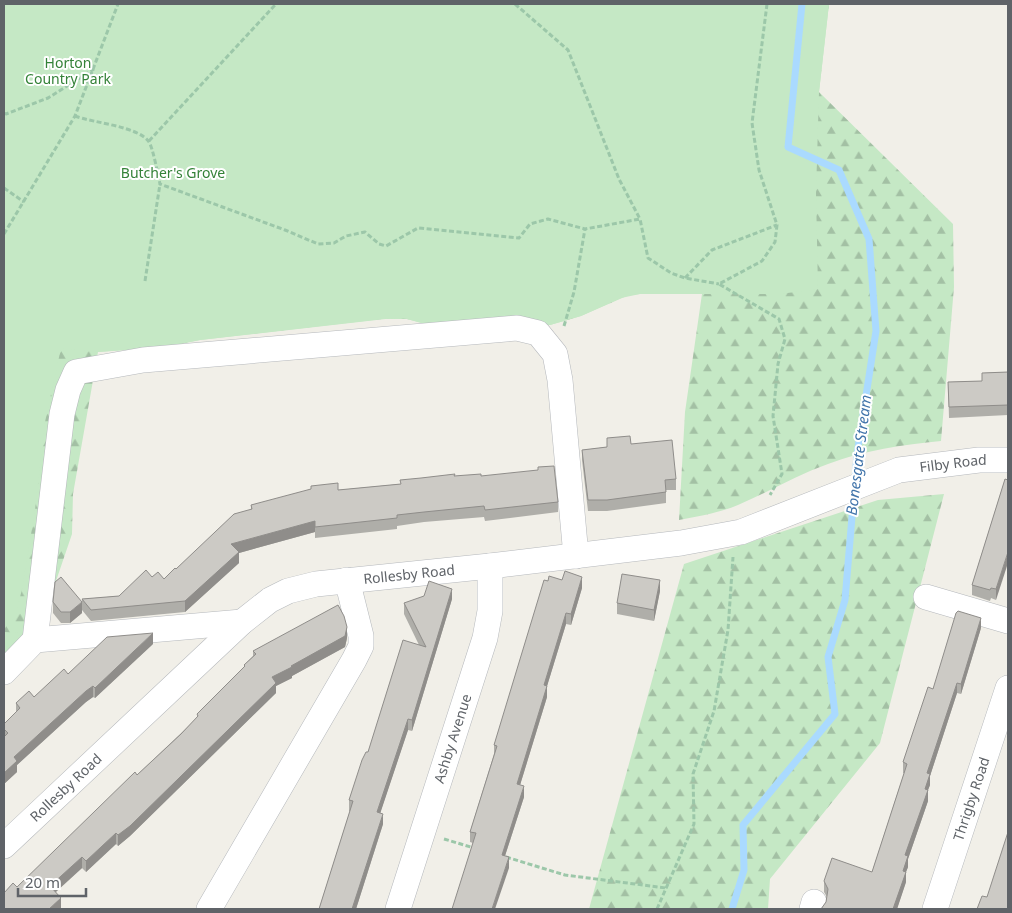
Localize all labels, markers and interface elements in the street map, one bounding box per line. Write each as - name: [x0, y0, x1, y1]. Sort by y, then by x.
- park label: Horton Country Park: [25, 53, 111, 88]
- park label: Butcher's Grove: [121, 163, 225, 182]
- water label: Bonesgate Stream: [841, 394, 875, 516]
- street label: Filby Road: [918, 450, 987, 476]
- street label: Rollesby Road: [362, 560, 456, 588]
- street label: Ashby Avenue: [429, 691, 475, 785]
- street label: Rollesby Road: [26, 749, 106, 826]
- street label: Thrigby Road: [948, 754, 994, 843]
- scale bar: [18, 866, 85, 898]
- text: 20 m: [25, 872, 60, 892]

